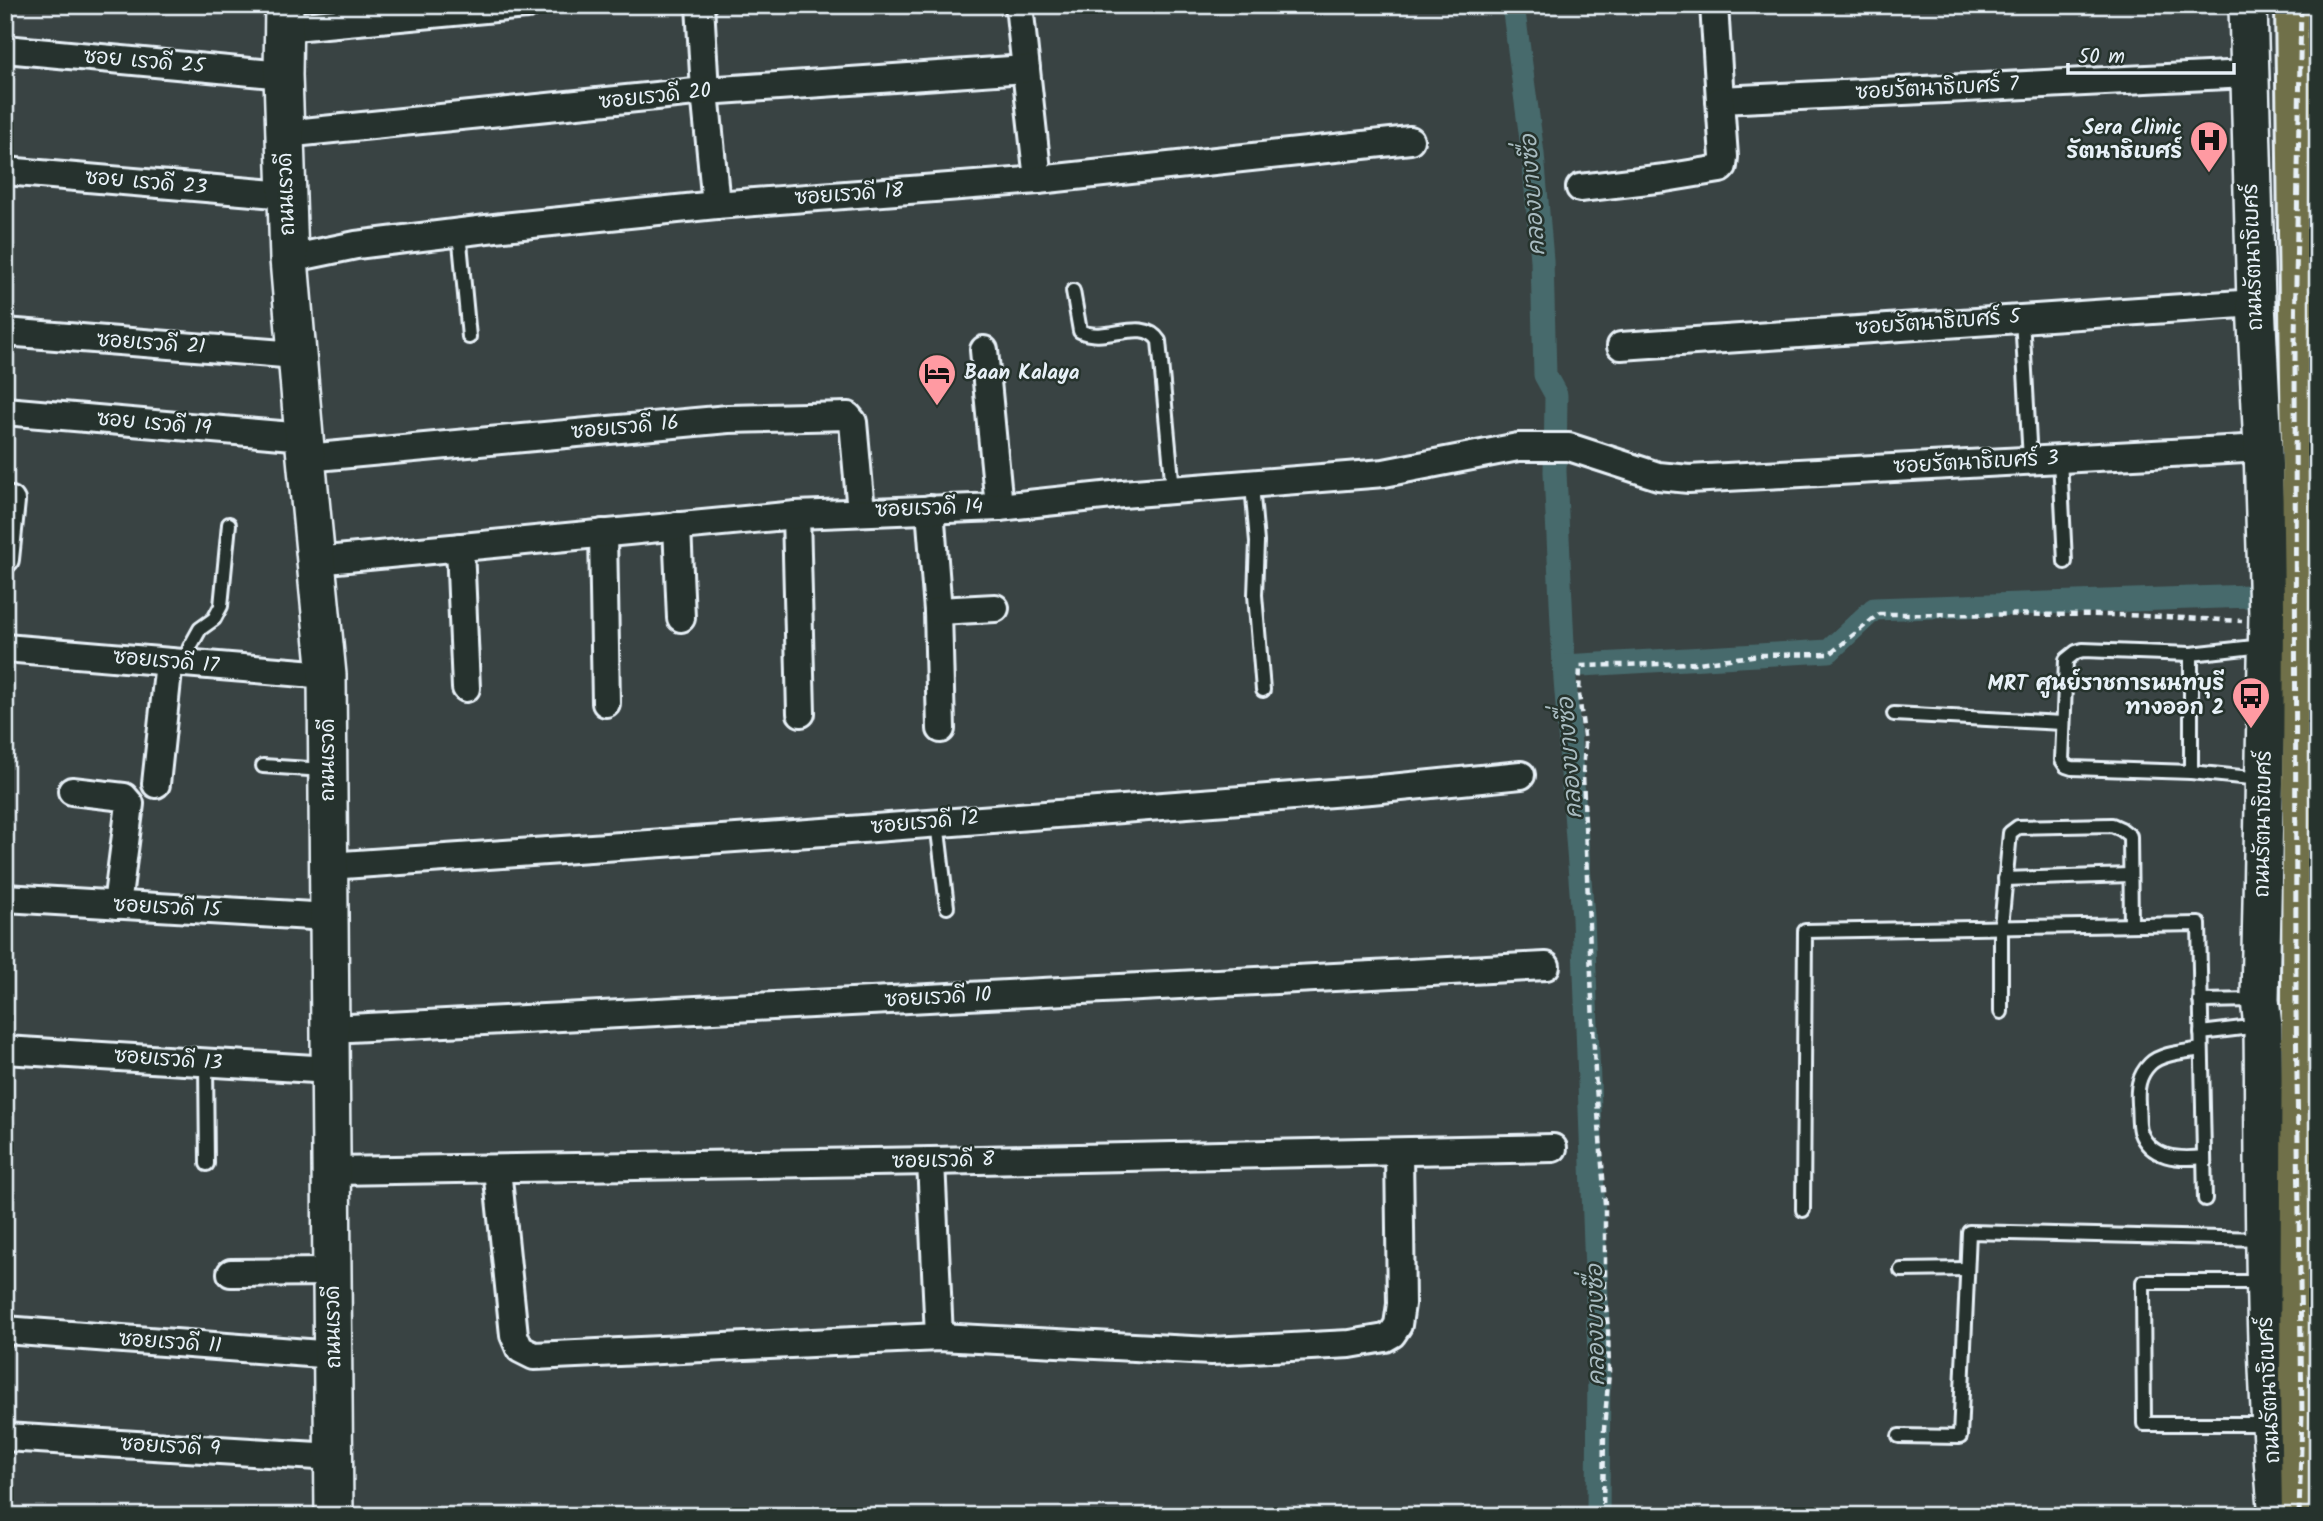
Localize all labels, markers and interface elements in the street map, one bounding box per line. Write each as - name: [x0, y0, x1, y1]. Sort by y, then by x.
- scale bar: [2068, 32, 2234, 76]
- street label: ซอย เรวดี 25: [82, 40, 208, 84]
- text: 50 m: [2078, 41, 2125, 74]
- street label: ซอยรัตนาธิเบศร์ 7: [1855, 68, 2021, 110]
- street label: ซอยเรวดี 20: [597, 75, 713, 119]
- place label: Sera Clinic รัตนาธิเบศร์: [2067, 112, 2182, 169]
- hospital icon: Sera Clinic รัตนาธิเบศร์: [2188, 119, 2230, 174]
- water label: คลองบางซื่อ: [1507, 132, 1556, 257]
- street label: ถนนเรวดี: [269, 152, 305, 236]
- street label: ซอย เรวดี 23: [84, 161, 208, 205]
- street label: ซอยเรวดี 18: [793, 175, 905, 215]
- street label: ถนนรัตนาธิเบศร์: [2235, 183, 2273, 331]
- street label: ซอยรัตนาธิเบศร์ 5: [1855, 301, 2023, 345]
- street label: ซอยเรวดี 21: [96, 324, 206, 364]
- hotel icon: Baan Kalaya: [916, 352, 958, 407]
- place label: Baan Kalaya: [964, 357, 1080, 390]
- street label: ซอย เรวดี 19: [95, 403, 213, 445]
- street label: ซอยเรวดี 16: [570, 407, 680, 449]
- street label: ซอยรัตนาธิเบศร์ 3: [1892, 442, 2060, 484]
- street label: ซอยเรวดี 14: [874, 491, 984, 527]
- street label: ซอยเรวดี 17: [112, 641, 222, 683]
- place label: MRT ศูนย์ราชการนนทบุรี ทางออก 2: [1988, 668, 2224, 725]
- bus stop icon: MRT ศูนย์ราชการนนทบุรี ทางออก 2: [2230, 675, 2272, 730]
- water label: คลองบางซื่อ: [1544, 695, 1593, 820]
- street label: ถนนเรวดี: [312, 718, 345, 802]
- street label: ถนนรัตนาธิเบศร์: [2246, 750, 2282, 898]
- street label: ซอยเรวดี 12: [869, 802, 981, 844]
- street label: ซอยเรวดี 15: [112, 889, 223, 927]
- street label: ซอยเรวดี 10: [884, 979, 992, 1017]
- street label: ซอยเรวดี 13: [113, 1040, 223, 1080]
- street label: ซอยเรวดี 8: [891, 1144, 995, 1178]
- water label: คลองบางซื่อ: [1573, 1262, 1616, 1386]
- street label: ถนนเรวดี: [317, 1285, 351, 1369]
- street label: ถนนรัตนาธิเบศร์: [2250, 1316, 2290, 1464]
- street label: ซอยเรวดี 11: [117, 1323, 223, 1363]
- street label: ซอยเรวดี 9: [119, 1428, 221, 1466]

